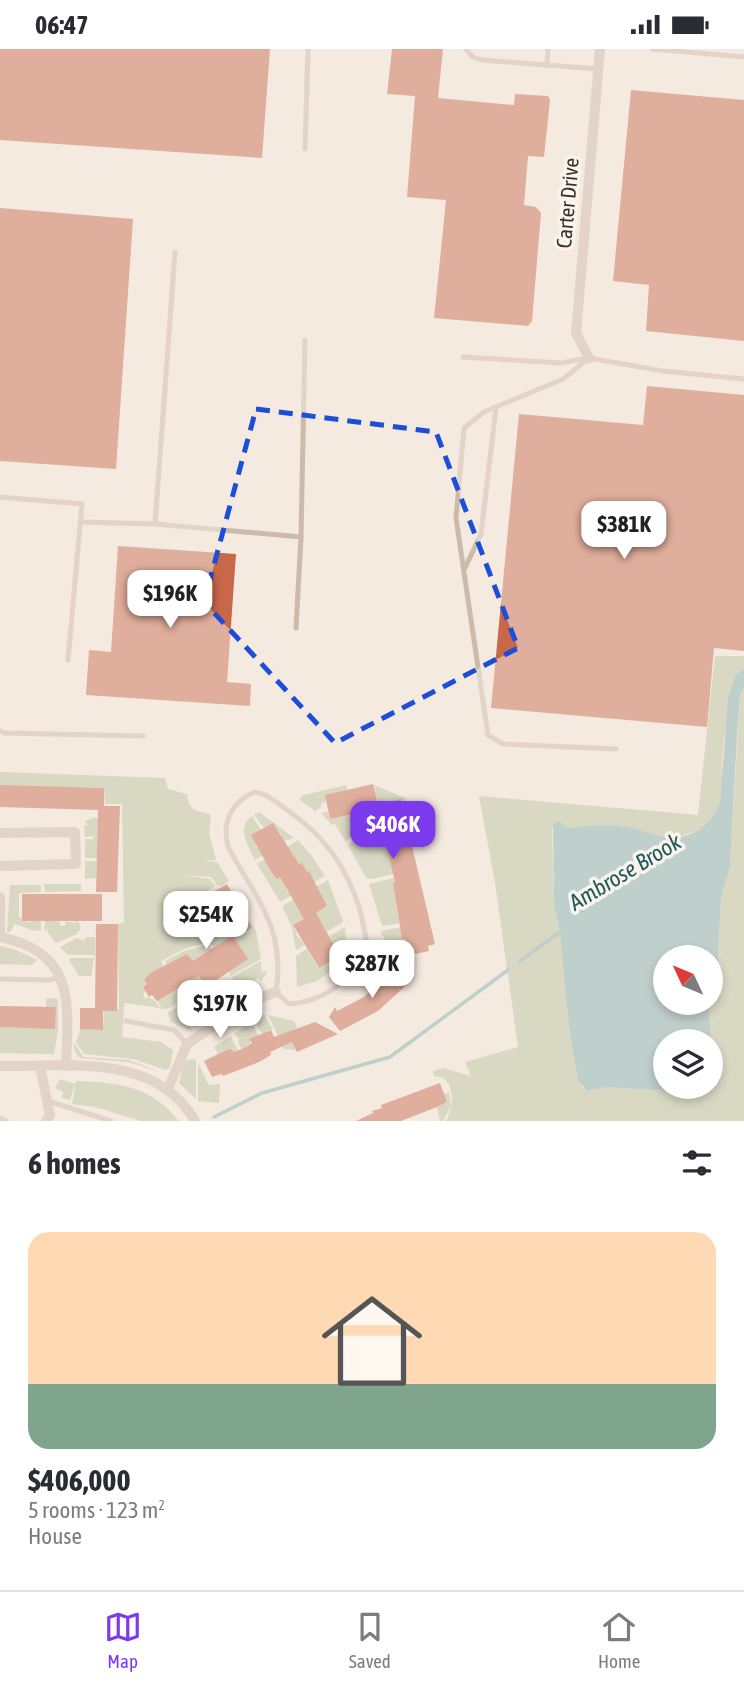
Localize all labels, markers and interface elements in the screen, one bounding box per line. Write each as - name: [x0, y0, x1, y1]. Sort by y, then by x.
- text: 06:47: [35, 10, 89, 40]
- street label: Carter Drive: [551, 157, 583, 249]
- pin: $381K: [575, 501, 673, 561]
- text: $381K: [597, 511, 651, 537]
- pin: $196K: [121, 571, 219, 630]
- text: $196K: [143, 580, 197, 606]
- pin: $406K: [344, 801, 442, 861]
- text: $406K: [366, 811, 420, 837]
- water label: Ambrose Brook: [563, 828, 686, 916]
- pin: $254K: [157, 891, 255, 951]
- text: $254K: [179, 901, 233, 927]
- pin: $287K: [323, 941, 421, 1000]
- north arrow: [653, 945, 723, 1015]
- map controls: [653, 945, 723, 1099]
- text: $287K: [345, 950, 399, 976]
- pin: $197K: [171, 981, 269, 1040]
- text: $197K: [193, 990, 247, 1016]
- button: layers: [653, 1029, 723, 1099]
- icon: filters: [678, 1144, 716, 1182]
- text: 6 homes: [28, 1146, 121, 1180]
- icon: home: [309, 1278, 435, 1404]
- text: $406,000: [28, 1463, 131, 1497]
- text: 5 rooms · 123 m²: [28, 1497, 165, 1523]
- text: House: [28, 1523, 82, 1549]
- tab: Map: [104, 1608, 142, 1672]
- tab: Saved: [349, 1608, 391, 1672]
- tab: Home: [598, 1608, 640, 1672]

